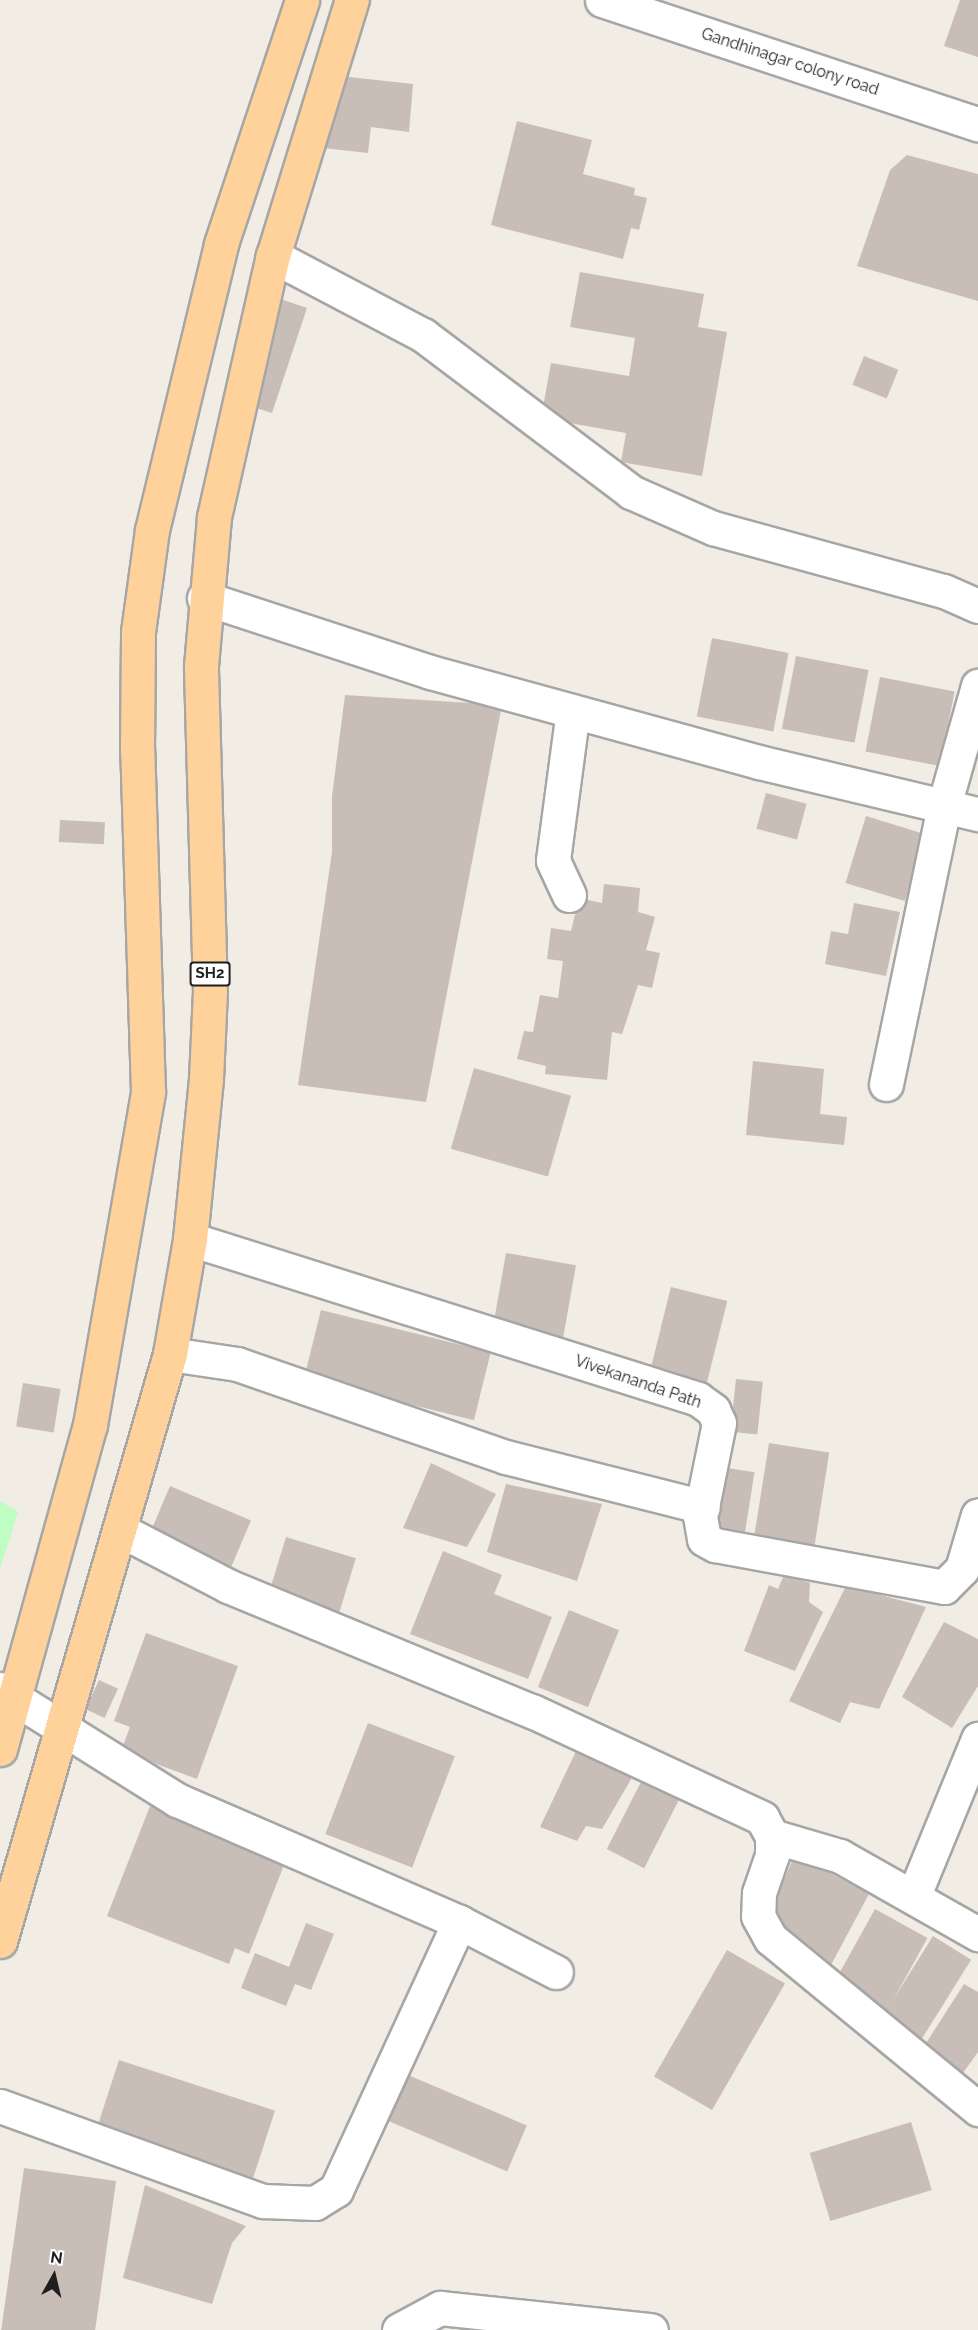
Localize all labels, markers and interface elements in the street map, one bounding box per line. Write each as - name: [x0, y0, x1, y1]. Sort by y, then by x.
- street label: Gandhinagar colony road: [698, 24, 882, 100]
- road number: SH2: [189, 962, 231, 986]
- street label: Vivekananda Path: [572, 1351, 704, 1413]
- north arrow: [24, 2246, 84, 2306]
- text: N: [49, 2247, 64, 2268]

